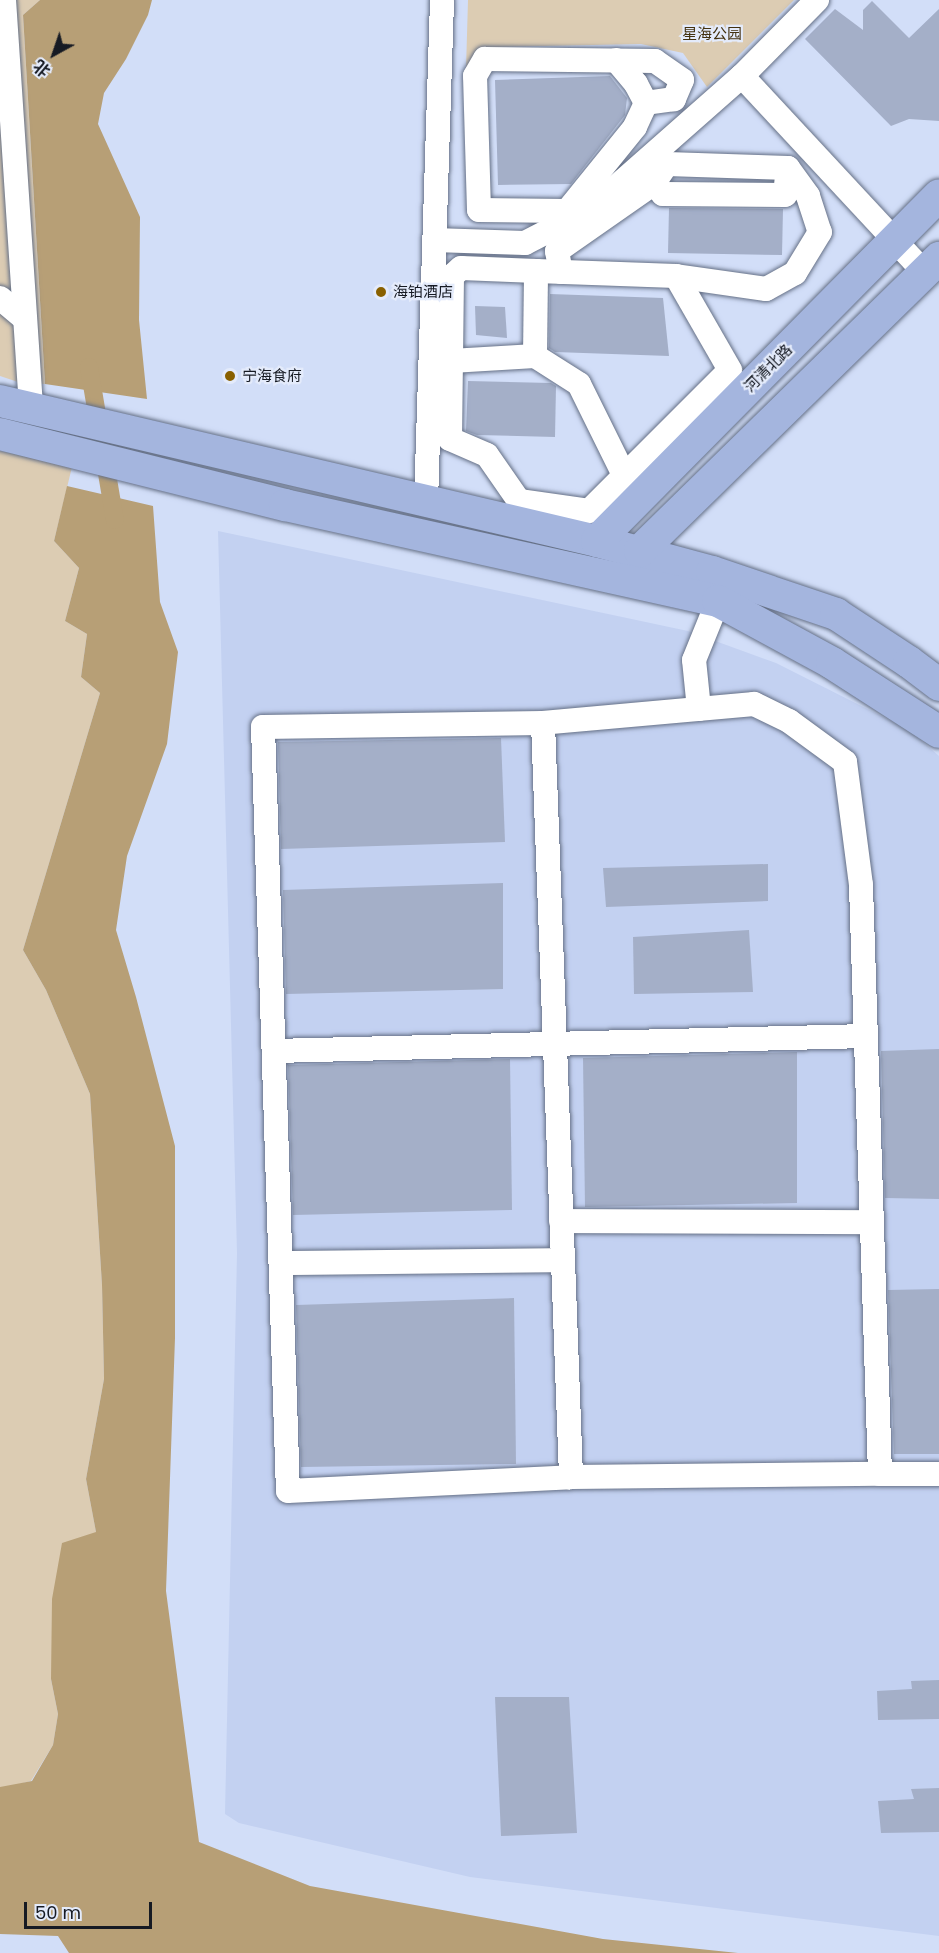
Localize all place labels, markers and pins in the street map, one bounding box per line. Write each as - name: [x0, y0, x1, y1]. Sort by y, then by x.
- place label: 海铂酒店: [393, 283, 453, 301]
- marker: 海铂酒店: [374, 285, 388, 299]
- place label: 宁海食府: [242, 367, 302, 385]
- marker: 宁海食府: [223, 369, 237, 383]

